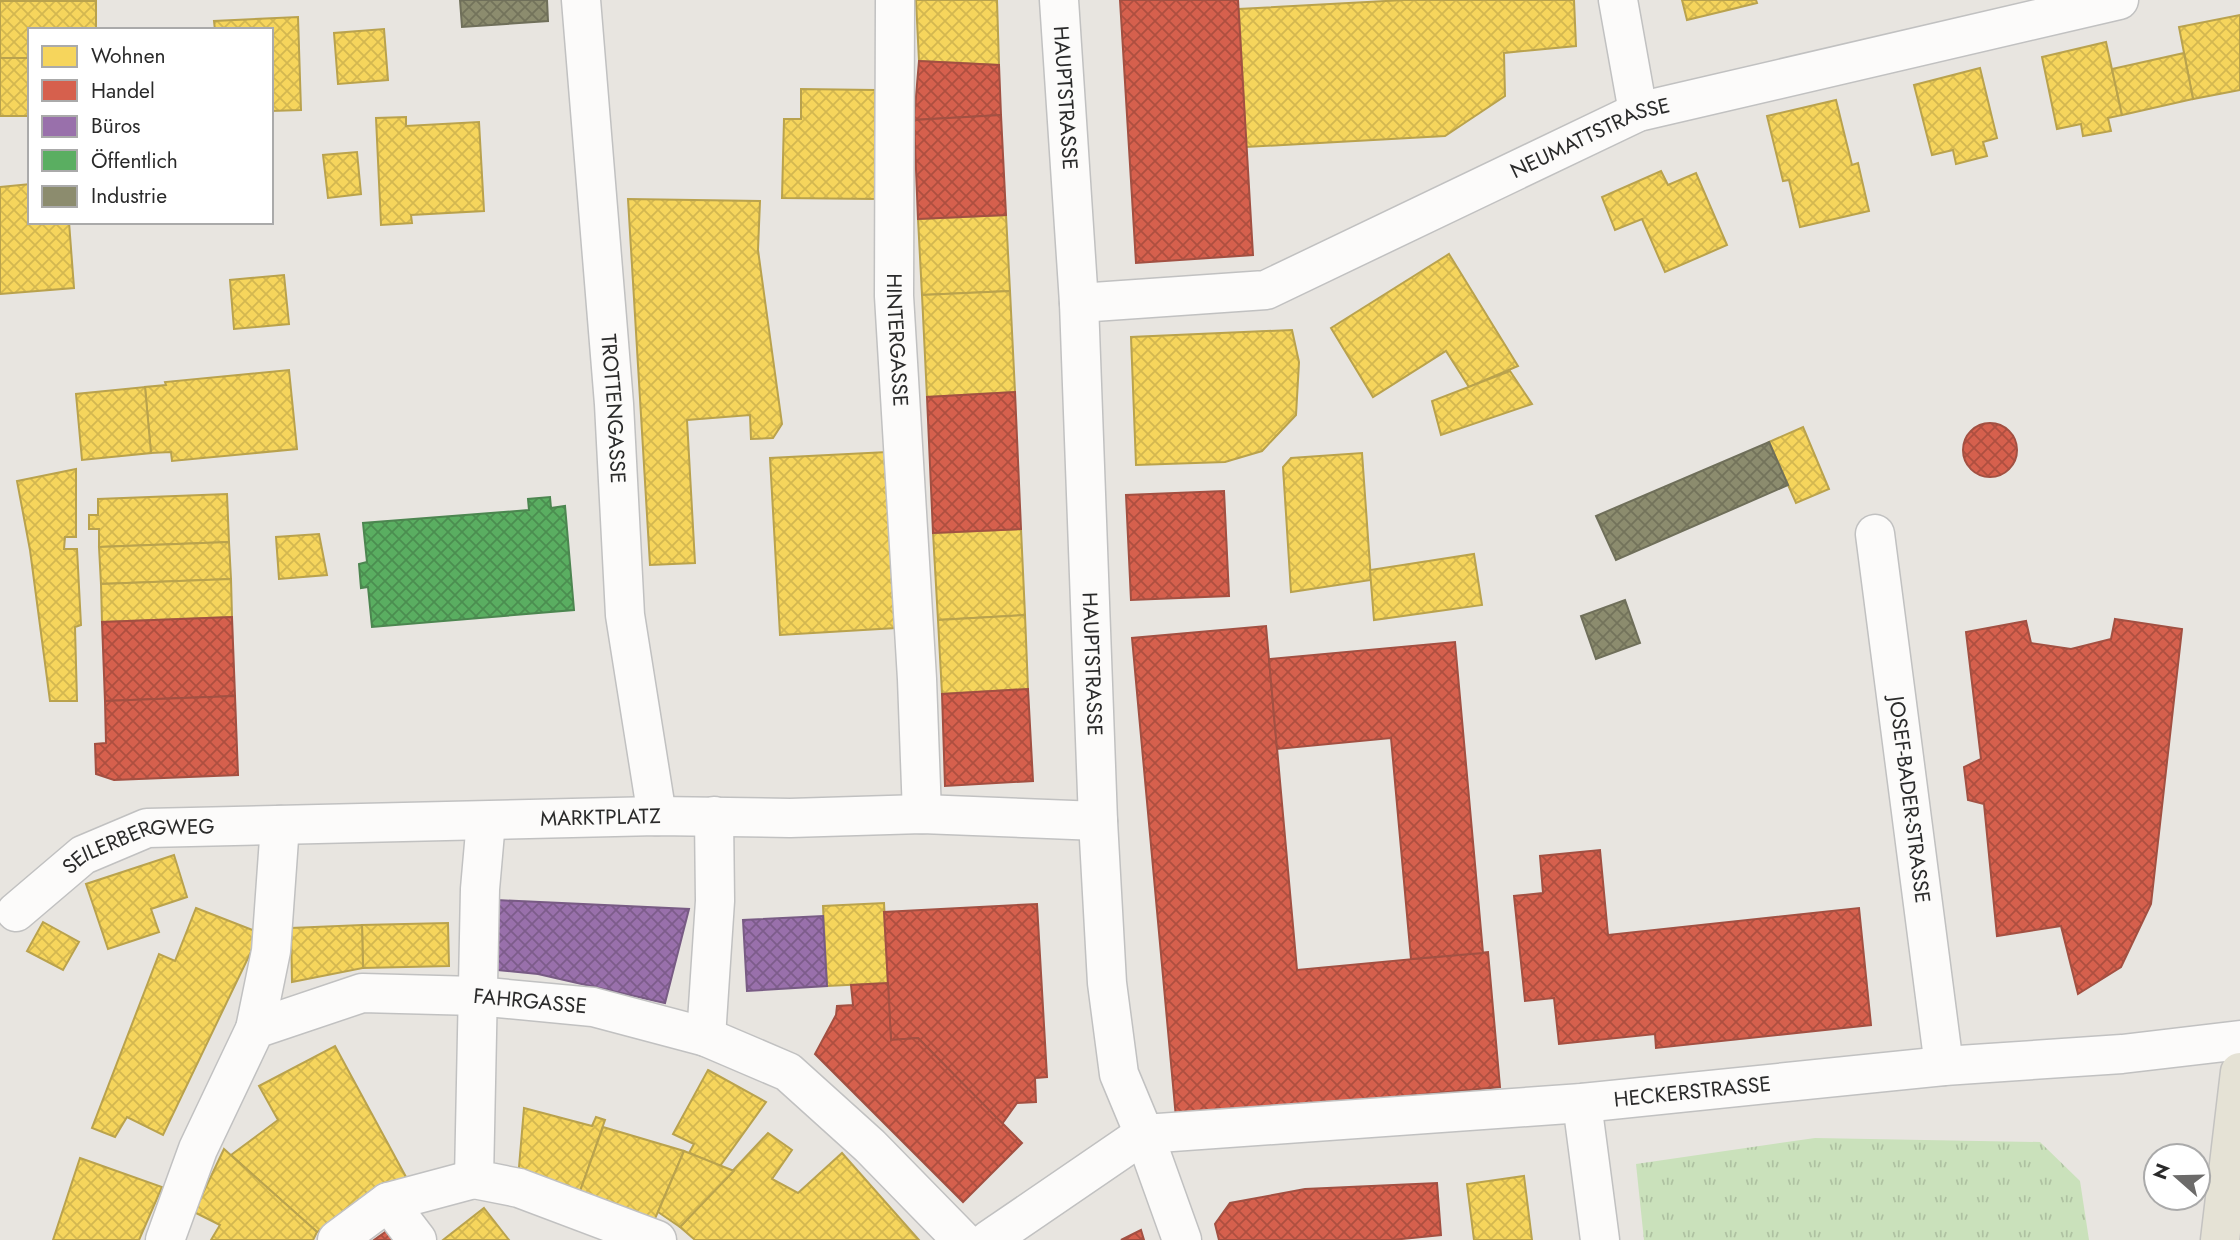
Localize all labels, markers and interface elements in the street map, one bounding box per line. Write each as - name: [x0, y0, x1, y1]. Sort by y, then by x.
- street label: HAUPTSTRASSE: [1046, 25, 1085, 171]
- legend: [28, 28, 273, 224]
- text: Wohnen: [91, 41, 165, 71]
- text: Handel: [91, 76, 155, 106]
- street label: NEUMATTSTRASSE: [1505, 90, 1673, 186]
- text: Büros: [91, 111, 141, 141]
- text: Öffentlich: [91, 146, 178, 176]
- text: Industrie: [91, 181, 167, 211]
- street label: HINTERGASSE: [879, 273, 916, 408]
- street label: TROTTENGASSE: [593, 333, 633, 484]
- street label: HAUPTSTRASSE: [1075, 591, 1110, 737]
- street label: JOSEF-BADER-STRASSE: [1881, 692, 1938, 905]
- street label: MARKTPLATZ: [540, 801, 662, 834]
- street label: SEILERBERGWEG: [56, 811, 215, 881]
- street label: FAHRGASSE: [472, 981, 588, 1021]
- street label: HECKERSTRASSE: [1612, 1069, 1772, 1115]
- north arrow: [2142, 1142, 2212, 1212]
- text: N: [2146, 1160, 2177, 1183]

